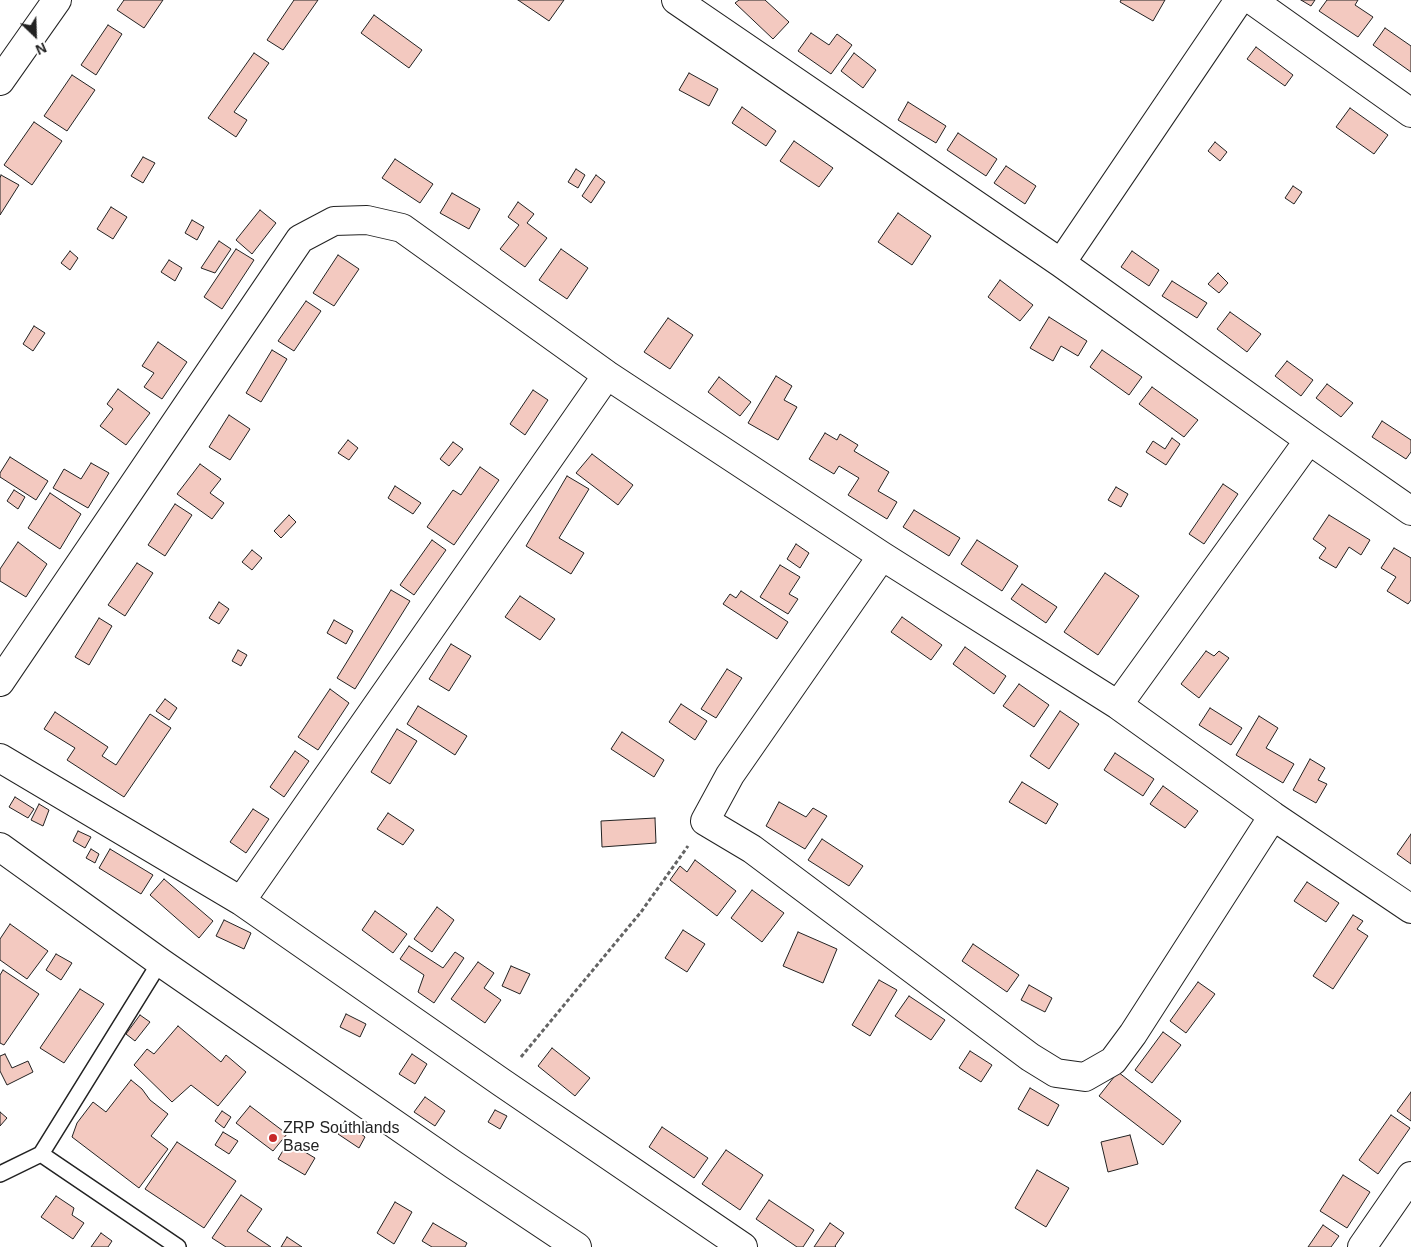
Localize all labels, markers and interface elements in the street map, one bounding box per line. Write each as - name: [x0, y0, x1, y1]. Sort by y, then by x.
- north arrow: [10, 10, 60, 60]
- text: N: [33, 39, 49, 58]
- place label: ZRP Southlands Base: [283, 1119, 400, 1157]
- marker: ZRP Southlands Base: [267, 1132, 279, 1144]

